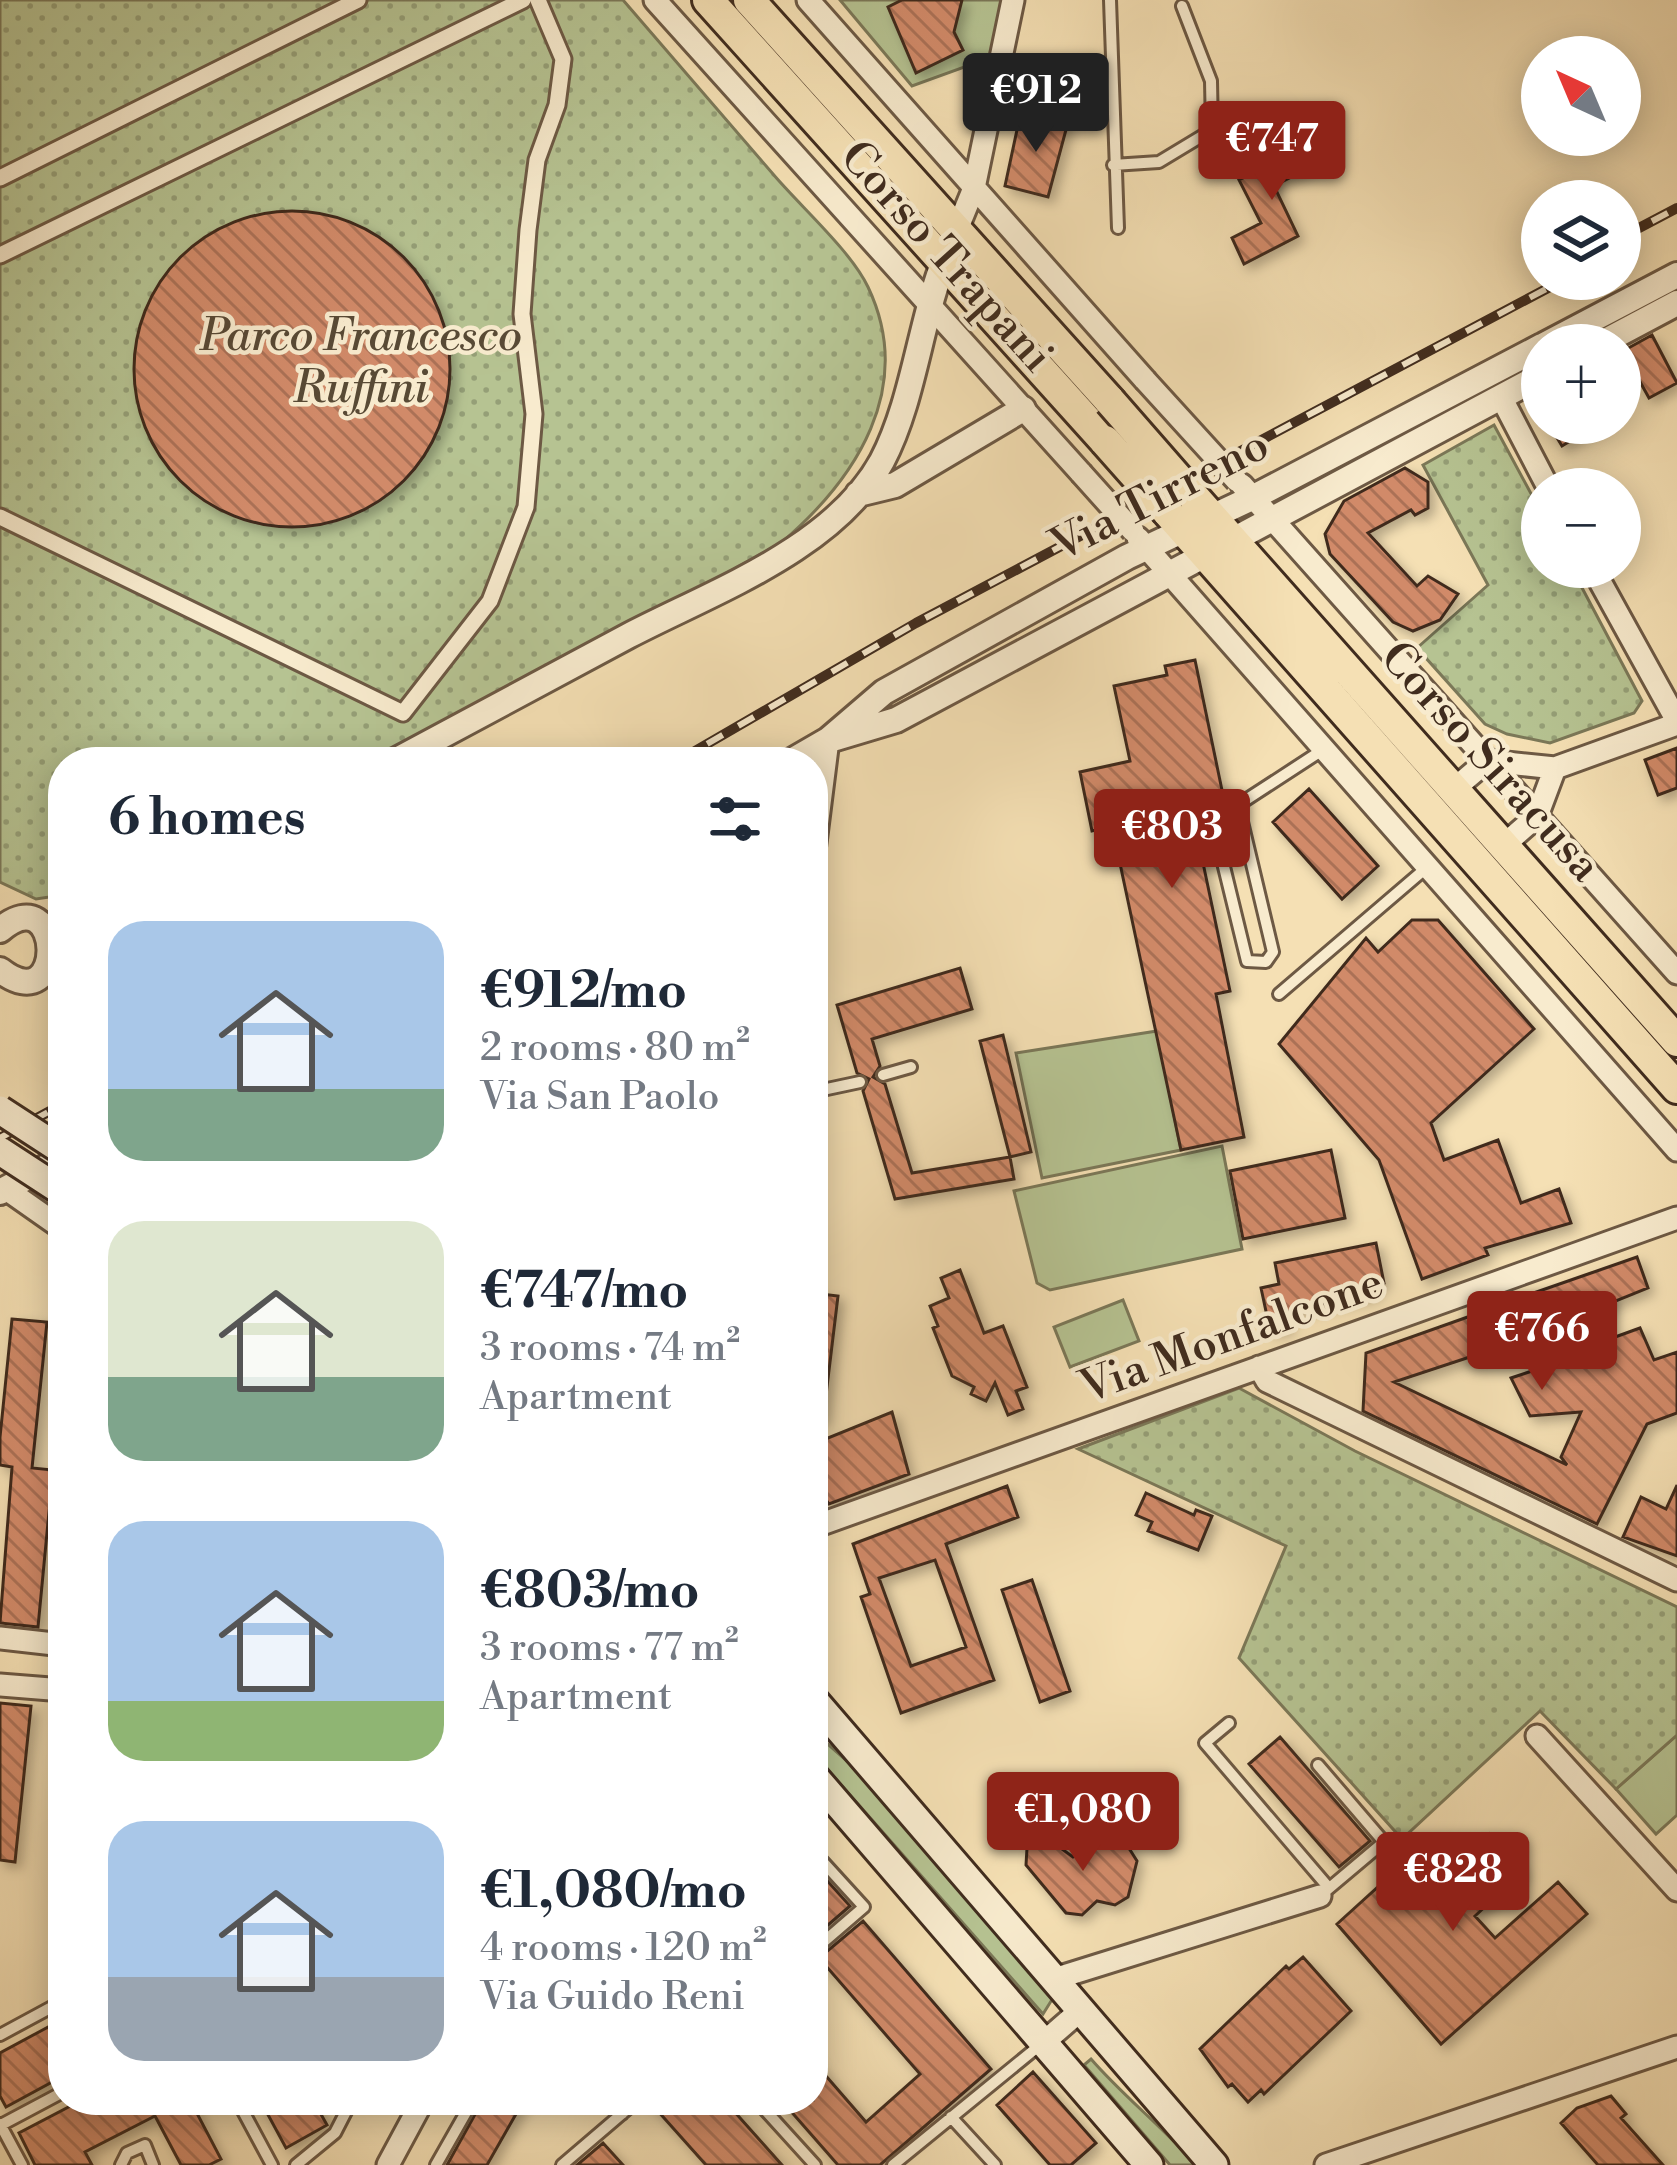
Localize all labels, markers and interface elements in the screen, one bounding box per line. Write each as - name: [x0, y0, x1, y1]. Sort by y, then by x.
- north arrow: [1521, 36, 1641, 156]
- map controls: [1521, 36, 1641, 588]
- pin: €912: [965, 53, 1107, 155]
- text: €912: [990, 67, 1082, 116]
- pin: €747: [1201, 101, 1343, 203]
- text: €747: [1225, 115, 1319, 164]
- street label: Corso Trapani: [827, 129, 1065, 385]
- button: layers: [1521, 180, 1641, 300]
- park label: Parco Francesco Ruffini: [198, 308, 522, 417]
- button: +: [1521, 324, 1641, 444]
- street label: Via Tirreno: [1041, 417, 1279, 576]
- button: −: [1521, 468, 1641, 588]
- street label: Corso Siracusa: [1367, 630, 1613, 894]
- icon: filters: [702, 786, 768, 852]
- text: 6 homes: [108, 787, 306, 851]
- pin: €803: [1101, 789, 1243, 891]
- text: €803: [1121, 803, 1223, 852]
- text: €912/mo: [480, 960, 687, 1024]
- icon: home: [204, 969, 348, 1113]
- text: 2 rooms · 80 m²: [480, 1024, 750, 1073]
- text: Via San Paolo: [480, 1073, 719, 1122]
- street label: Via Monfalcone: [1072, 1255, 1391, 1418]
- text: €747/mo: [480, 1260, 688, 1324]
- icon: home: [204, 1269, 348, 1413]
- pin: €766: [1471, 1291, 1613, 1393]
- text: €766: [1494, 1305, 1590, 1354]
- text: 3 rooms · 74 m²: [480, 1324, 740, 1373]
- text: Apartment: [480, 1373, 672, 1422]
- text: €803/mo: [480, 1560, 700, 1624]
- icon: home: [204, 1569, 348, 1713]
- text: 3 rooms · 77 m²: [480, 1624, 739, 1673]
- text: Apartment: [480, 1673, 672, 1722]
- pin: €1,080: [985, 1772, 1181, 1874]
- text: €1,080: [1014, 1786, 1152, 1835]
- pin: €828: [1382, 1832, 1524, 1934]
- text: €828: [1403, 1846, 1503, 1895]
- text: €1,080/mo: [480, 1860, 747, 1924]
- icon: home: [204, 1869, 348, 2013]
- text: 4 rooms · 120 m²: [480, 1924, 767, 1973]
- text: Via Guido Reni: [480, 1973, 745, 2022]

